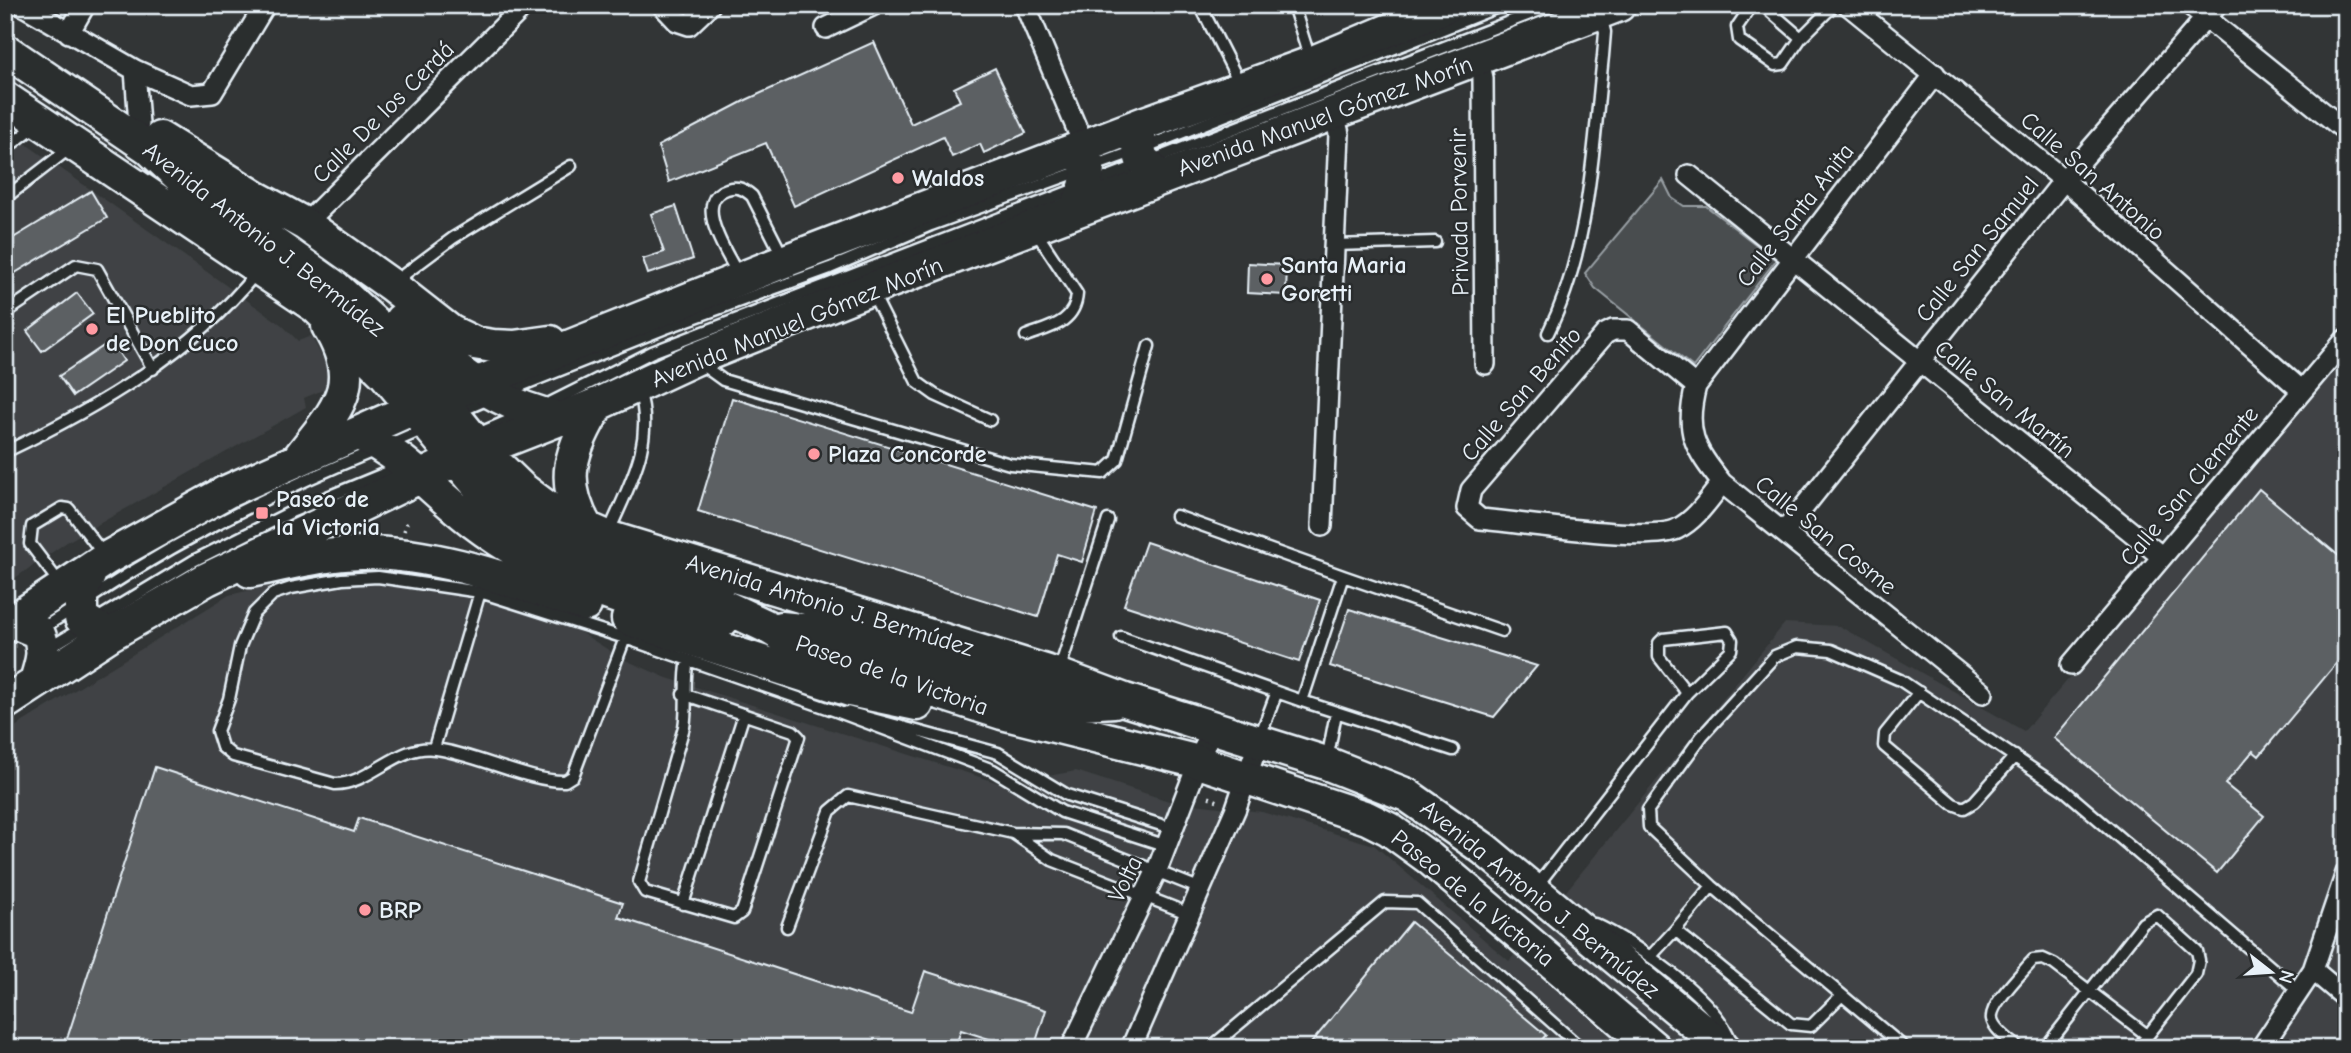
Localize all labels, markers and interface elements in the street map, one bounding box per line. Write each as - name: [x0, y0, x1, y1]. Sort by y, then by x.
- street label: Calle De los Cerdá: [306, 35, 460, 189]
- street label: Avenida Manuel Gómez Morín: [1174, 49, 1476, 183]
- street label: Calle San Antonio: [2015, 106, 2171, 246]
- street label: Privada Porvenir: [1444, 127, 1474, 296]
- street label: Avenida Antonio J. Bermúdez: [137, 136, 391, 343]
- street label: Calle Santa Anita: [1730, 138, 1860, 292]
- place label: Waldos: [912, 164, 984, 192]
- marker: Waldos: [890, 170, 906, 186]
- street label: Calle San Samuel: [1910, 170, 2044, 328]
- street label: Avenida Manuel Gómez Morín: [647, 251, 947, 393]
- place label: Santa Maria Goretti: [1281, 251, 1407, 307]
- marker: Santa Maria Goretti: [1259, 271, 1275, 287]
- place label: El Pueblito de Don Cuco: [106, 301, 238, 357]
- marker: El Pueblito de Don Cuco: [84, 321, 100, 337]
- street label: Calle San Benito: [1455, 321, 1587, 467]
- street label: Calle San Martín: [1929, 334, 2081, 464]
- street label: Calle San Clemente: [2114, 400, 2264, 572]
- place label: Plaza Concorde: [828, 440, 987, 468]
- marker: Plaza Concorde: [806, 446, 822, 462]
- street label: Calle San Cosme: [1750, 469, 1902, 601]
- place label: Paseo de la Victoria: [276, 485, 380, 541]
- marker: Paseo de la Victoria: [254, 505, 270, 521]
- street label: Avenida Antonio J. Bermúdez: [683, 548, 978, 662]
- street label: Paseo de la Victoria: [792, 629, 992, 721]
- street label: Avenida Antonio J. Bermúdez: [1415, 794, 1666, 1004]
- street label: Paseo de la Victoria: [1386, 824, 1560, 972]
- street label: Volta: [1102, 851, 1148, 907]
- place label: BRP: [379, 896, 422, 924]
- marker: BRP: [357, 902, 373, 918]
- north arrow: [2236, 937, 2306, 1007]
- text: N: [2274, 968, 2299, 986]

